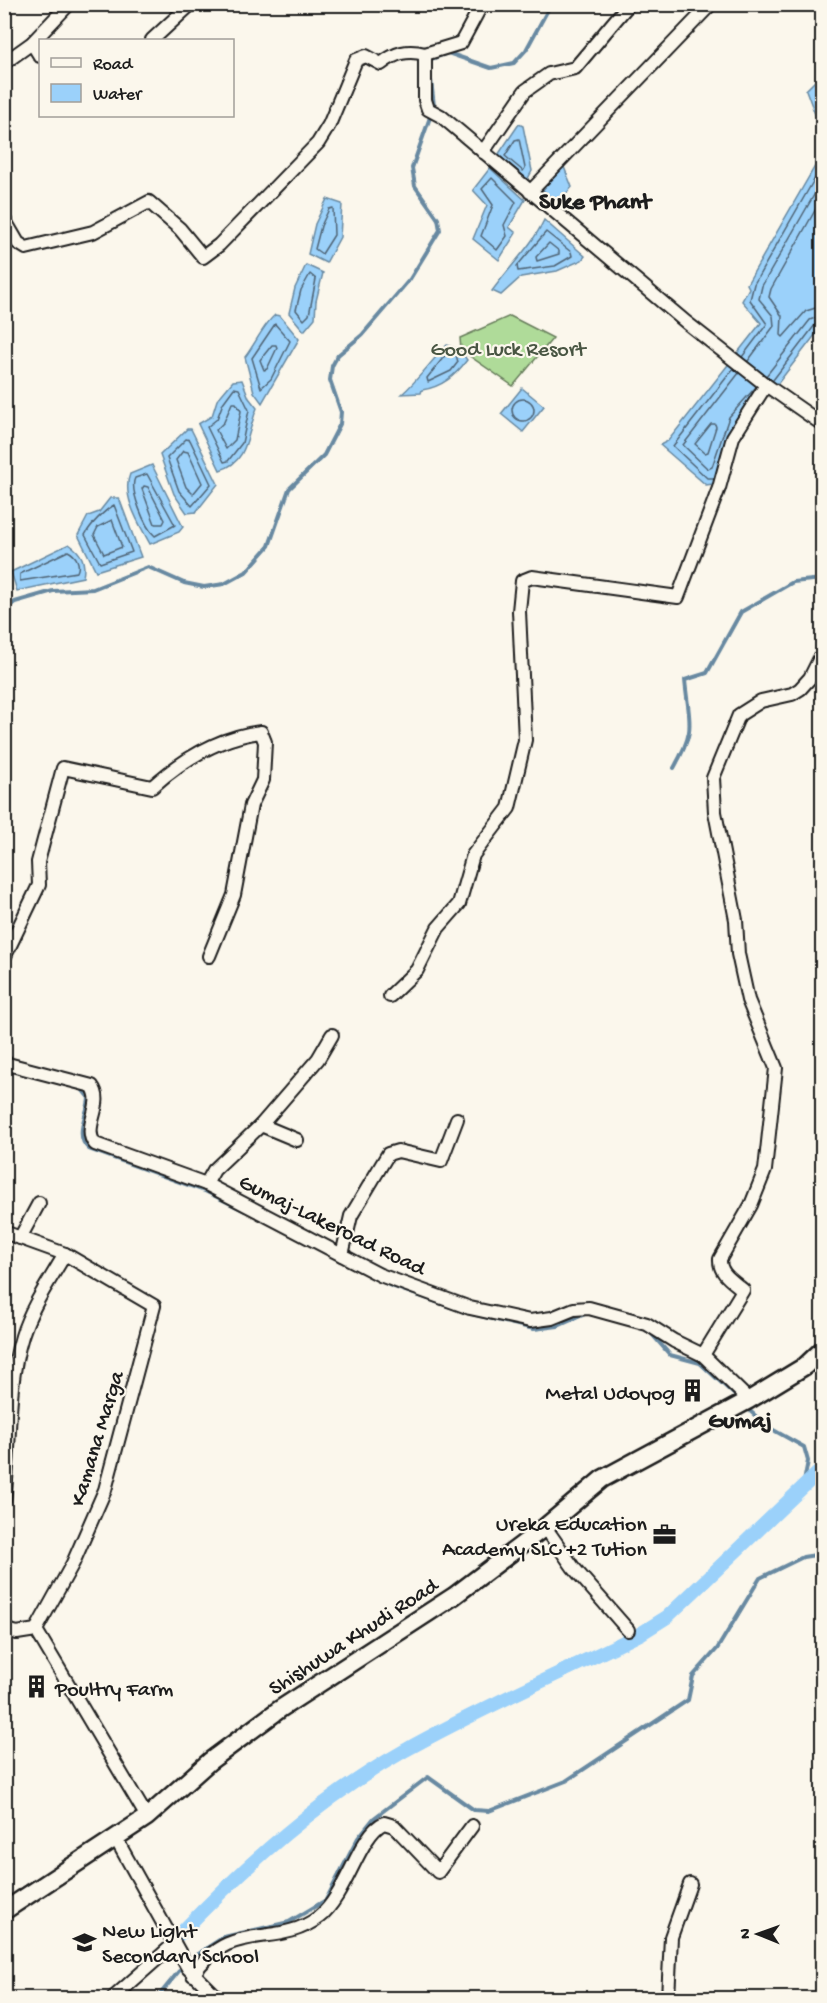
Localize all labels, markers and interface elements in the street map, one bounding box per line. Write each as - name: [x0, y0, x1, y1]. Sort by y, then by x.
- legend: [39, 39, 234, 117]
- text: Road: [93, 55, 134, 76]
- text: Water: [93, 85, 143, 106]
- district label: Suke Phant: [539, 189, 653, 218]
- park label: Good Luck Resort: [431, 338, 587, 364]
- street label: Gumaj-Lakeroad Road: [234, 1170, 431, 1284]
- street label: Kamana Marga: [66, 1368, 132, 1510]
- building icon: Metal Udoyog: [680, 1378, 706, 1404]
- place label: Metal Udoyog: [545, 1382, 675, 1408]
- district label: Gumaj: [708, 1408, 772, 1437]
- place label: Ureka Education Academy SLC +2 Tution: [442, 1513, 648, 1564]
- office icon: Ureka Education Academy SLC +2 Tution: [652, 1522, 678, 1548]
- street label: Shishuwa Khudi Road: [265, 1573, 445, 1703]
- building icon: Poultry Farm: [24, 1674, 50, 1700]
- place label: Poultry Farm: [54, 1678, 174, 1704]
- north arrow: [728, 1904, 788, 1964]
- place label: New Light Secondary School: [102, 1920, 259, 1971]
- text: N: [737, 1928, 756, 1939]
- school or university icon: New Light Secondary School: [71, 1929, 97, 1955]

